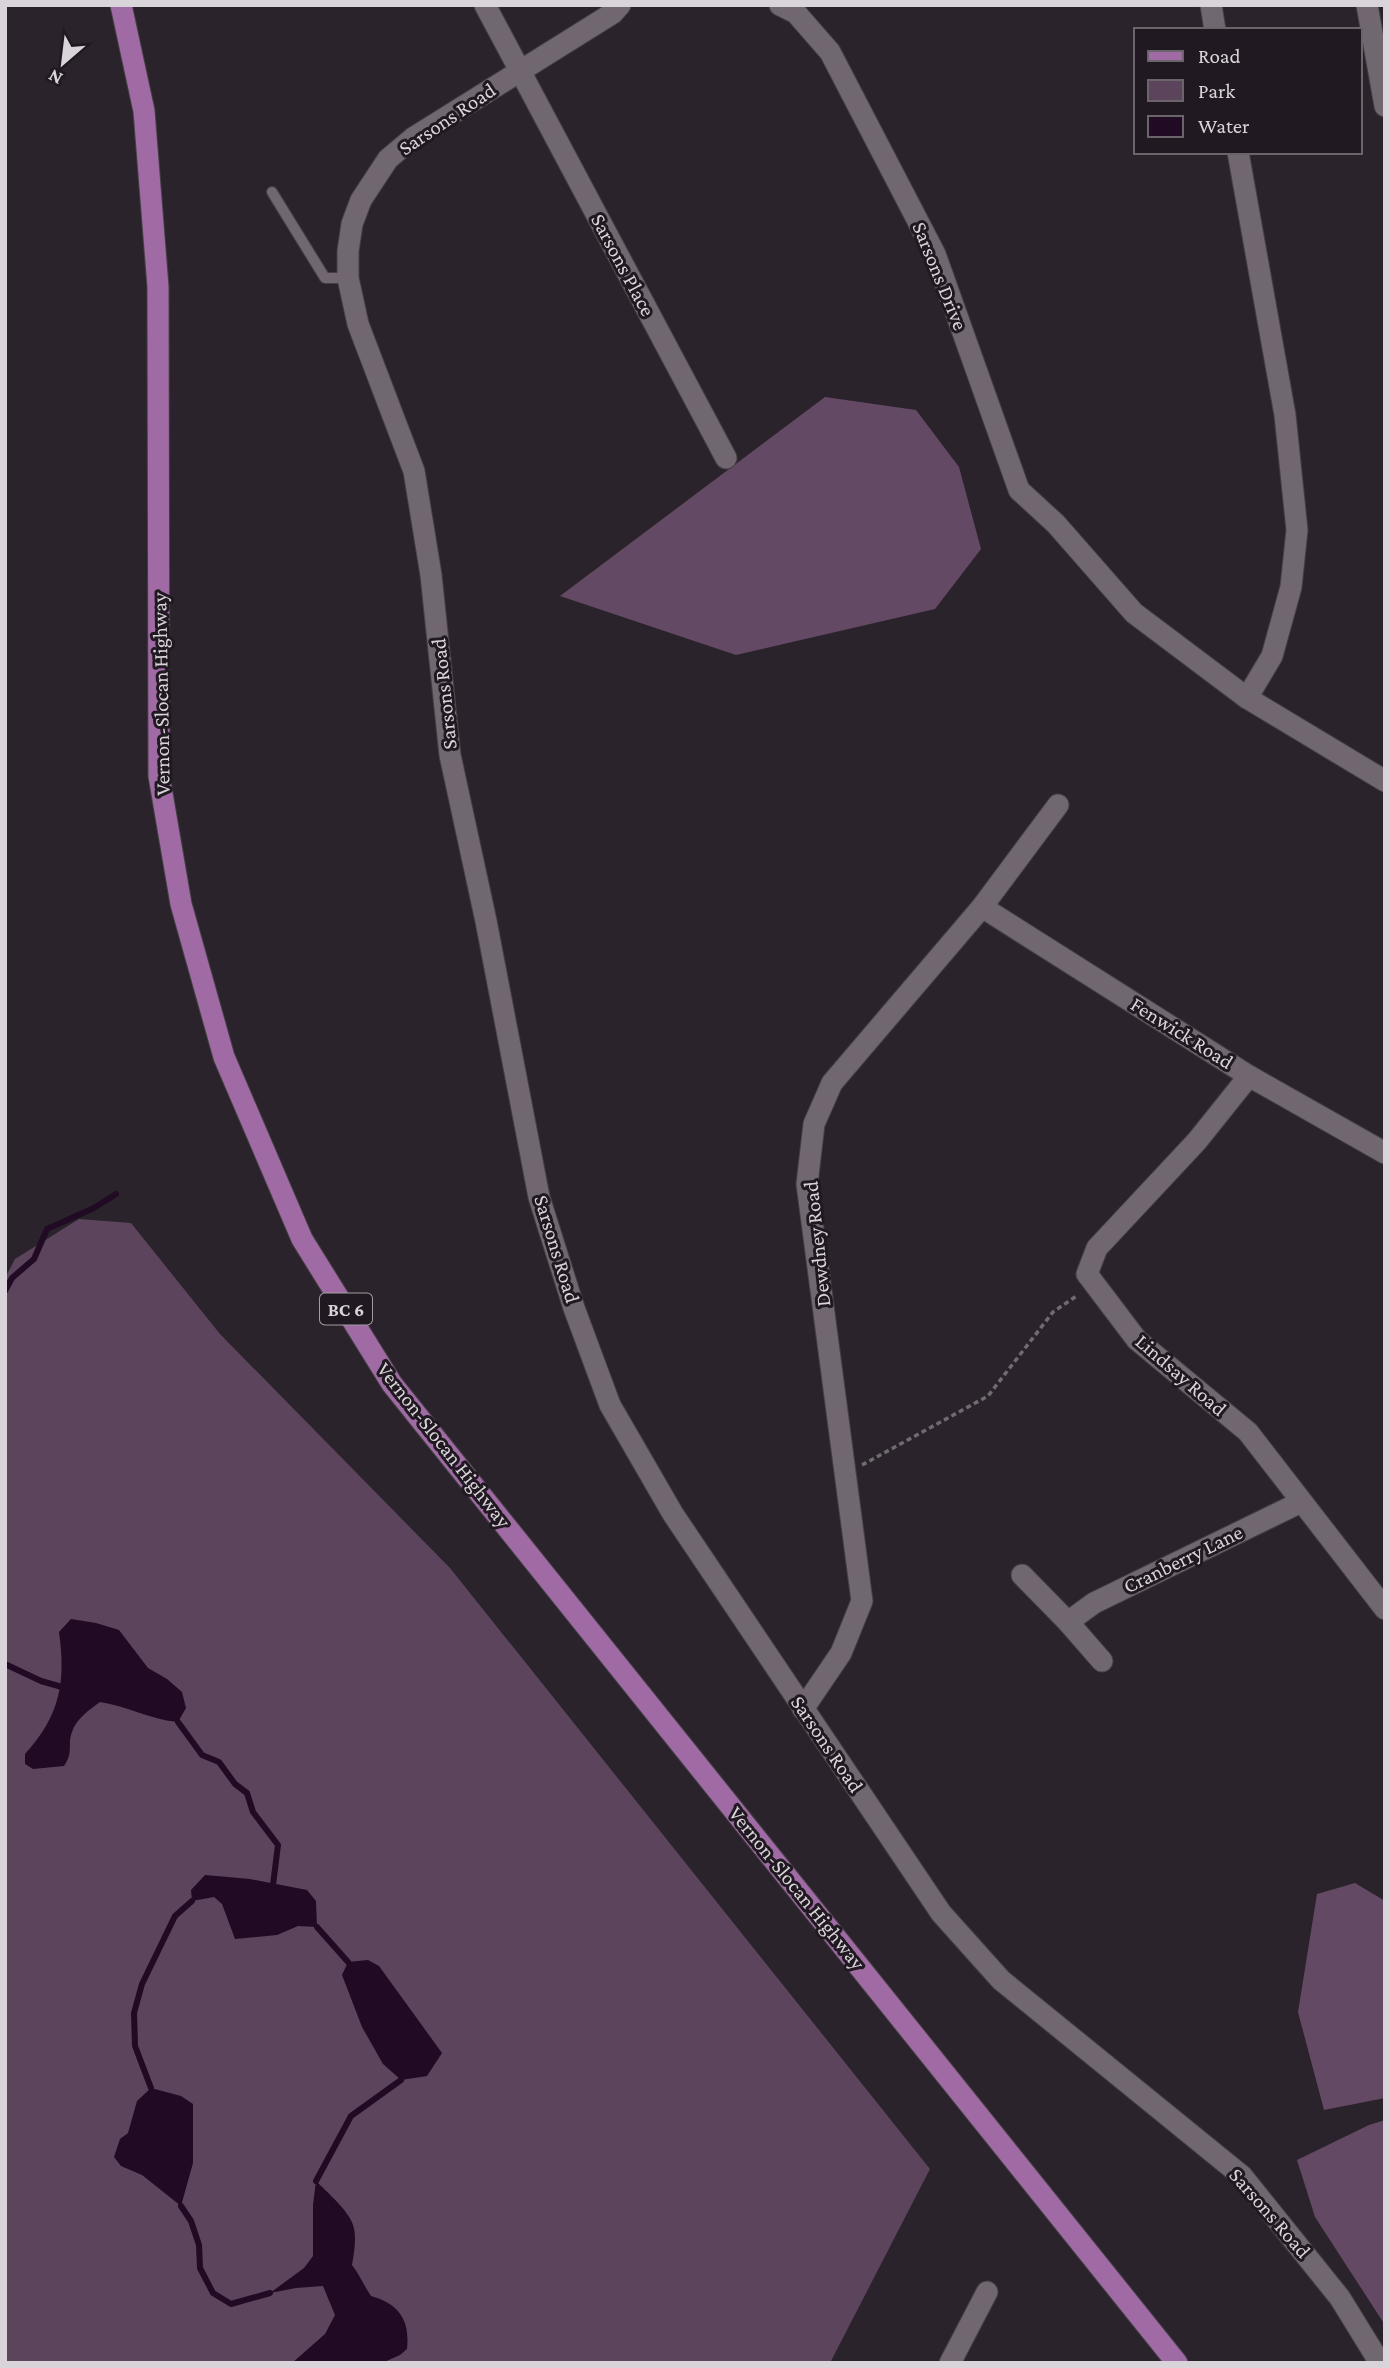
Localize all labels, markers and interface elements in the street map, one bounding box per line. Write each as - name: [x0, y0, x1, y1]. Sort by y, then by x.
- north arrow: [28, 28, 98, 98]
- legend: [1134, 28, 1362, 154]
- text: Road: [1198, 44, 1241, 68]
- text: N: [45, 65, 66, 90]
- street label: Sarsons Road: [394, 78, 500, 160]
- text: Park: [1198, 79, 1235, 103]
- text: Water: [1198, 114, 1250, 138]
- street label: Sarsons Place: [586, 210, 660, 320]
- street label: Sarsons Drive: [907, 218, 973, 334]
- street label: Vernon-Slocan Highway: [147, 592, 175, 796]
- street label: Sarsons Road: [426, 637, 462, 751]
- street label: Fenwick Road: [1126, 992, 1238, 1074]
- street label: Dewdney Road: [798, 1180, 836, 1308]
- street label: Sarsons Road: [529, 1192, 585, 1306]
- road number: BC 6: [320, 1294, 372, 1324]
- street label: Lindsay Road: [1131, 1329, 1231, 1421]
- street label: Vernon-Slocan Highway: [372, 1358, 516, 1533]
- street label: Cranberry Lane: [1119, 1520, 1247, 1598]
- street label: Sarsons Road: [786, 1691, 868, 1797]
- street label: Vernon-Slocan Highway: [724, 1802, 870, 1975]
- street label: Sarsons Road: [1224, 2163, 1316, 2263]

